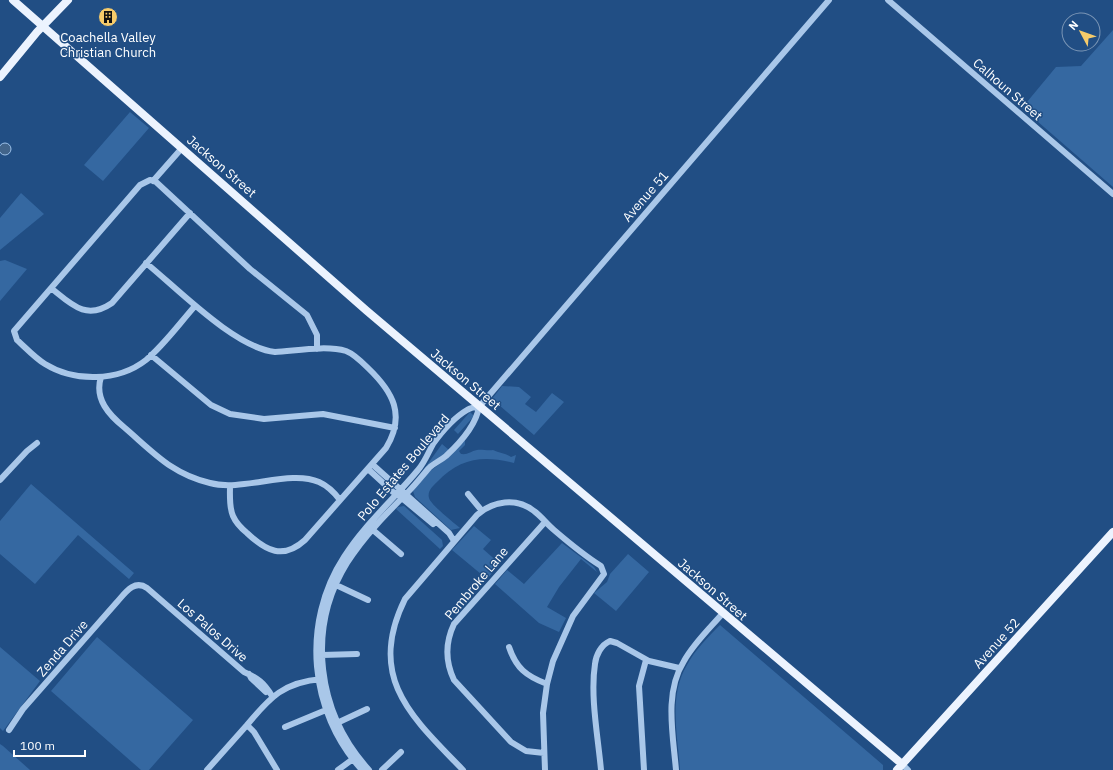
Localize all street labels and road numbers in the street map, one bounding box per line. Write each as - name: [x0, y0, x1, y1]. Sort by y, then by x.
- street label: Calhoun Street: [969, 55, 1046, 124]
- street label: Jackson Street: [183, 132, 260, 201]
- street label: Avenue 51: [619, 167, 672, 225]
- street label: Jackson Street: [427, 345, 504, 414]
- street label: Polo Estates Boulevard: [354, 410, 453, 524]
- street label: Pembroke Lane: [441, 543, 512, 623]
- street label: Jackson Street: [674, 555, 751, 624]
- street label: Los Palos Drive: [174, 595, 252, 666]
- street label: Avenue 52: [969, 615, 1023, 672]
- street label: Zenda Drive: [33, 616, 92, 680]

